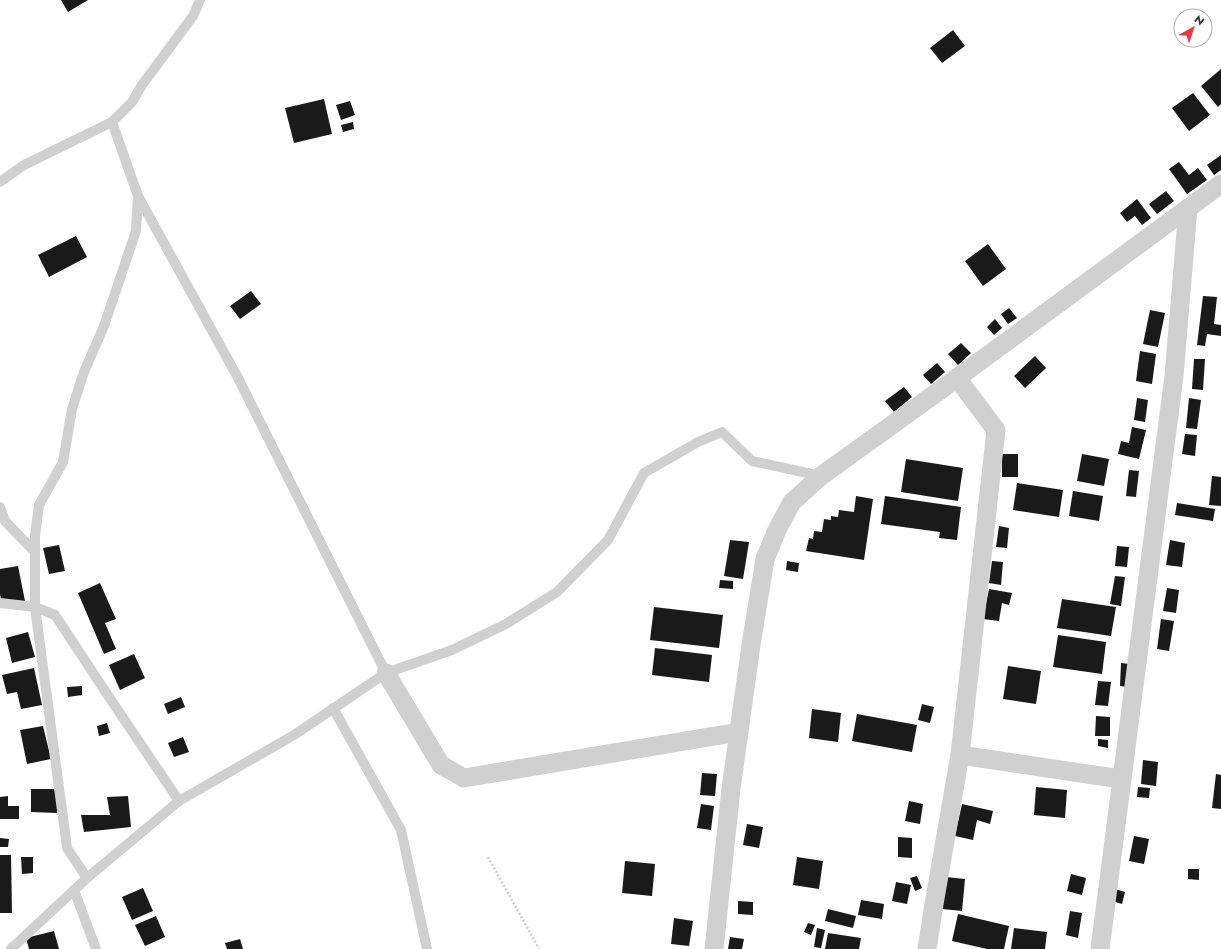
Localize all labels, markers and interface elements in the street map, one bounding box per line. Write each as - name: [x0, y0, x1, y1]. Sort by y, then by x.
- north arrow: [1173, 8, 1213, 48]
- text: N: [1191, 11, 1208, 29]

